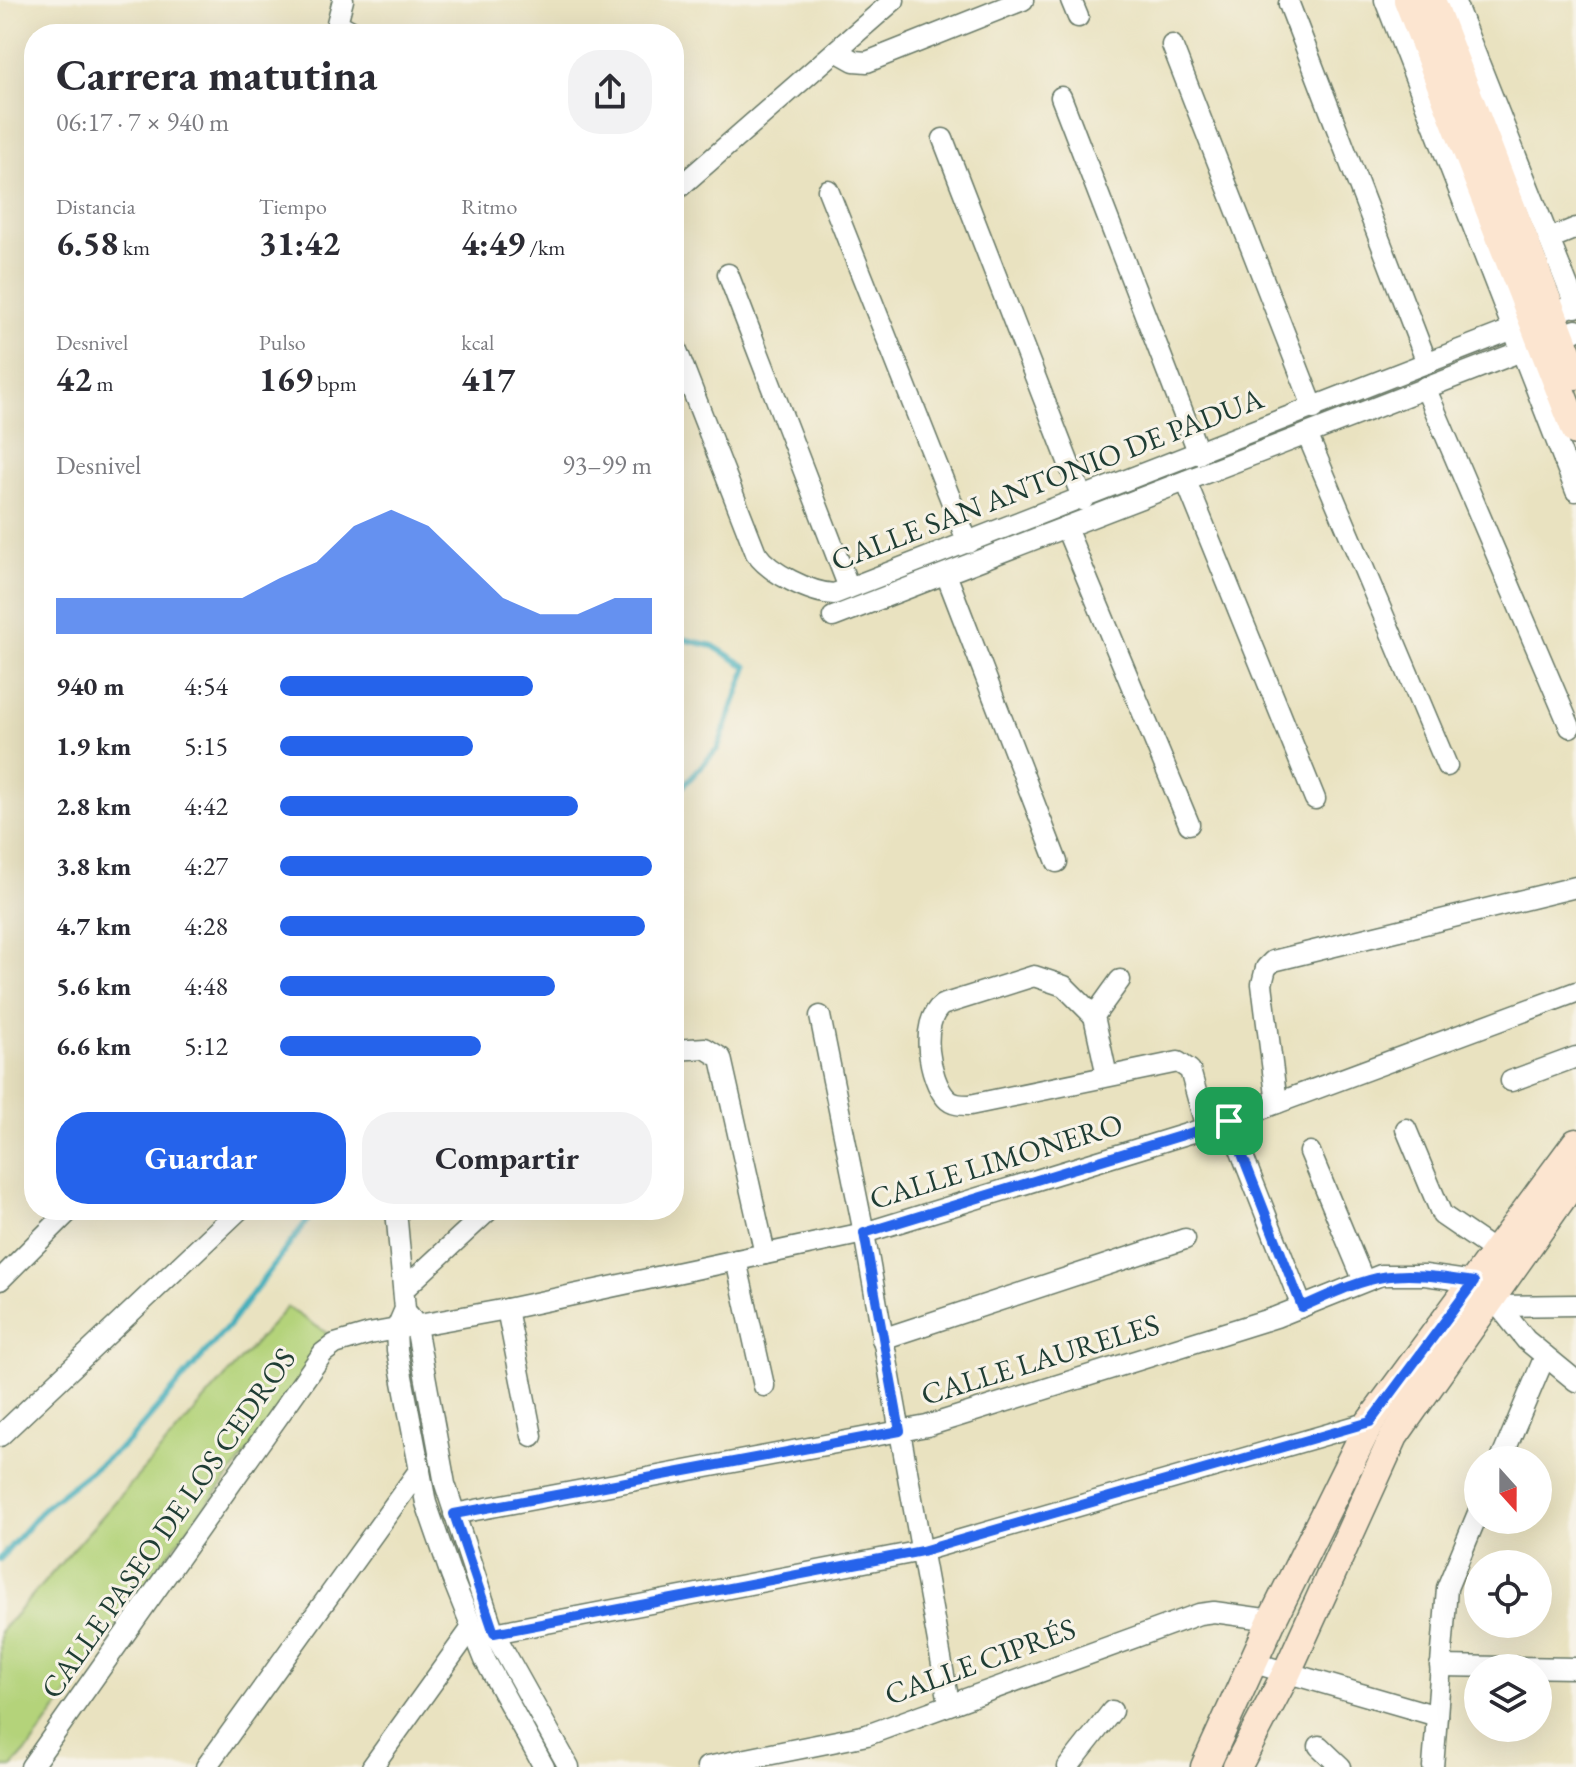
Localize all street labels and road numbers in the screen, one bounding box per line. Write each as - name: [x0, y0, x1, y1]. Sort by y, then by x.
- street label: CALLE SAN ANTONIO DE PADUA: [825, 378, 1269, 580]
- street label: CALLE LIMONERO: [865, 1104, 1127, 1218]
- street label: CALLE LAURELES: [916, 1304, 1164, 1414]
- street label: CALLE PASEO DE LOS CEDROS: [32, 1340, 304, 1706]
- street label: CALLE CIPRÉS: [879, 1608, 1081, 1714]

